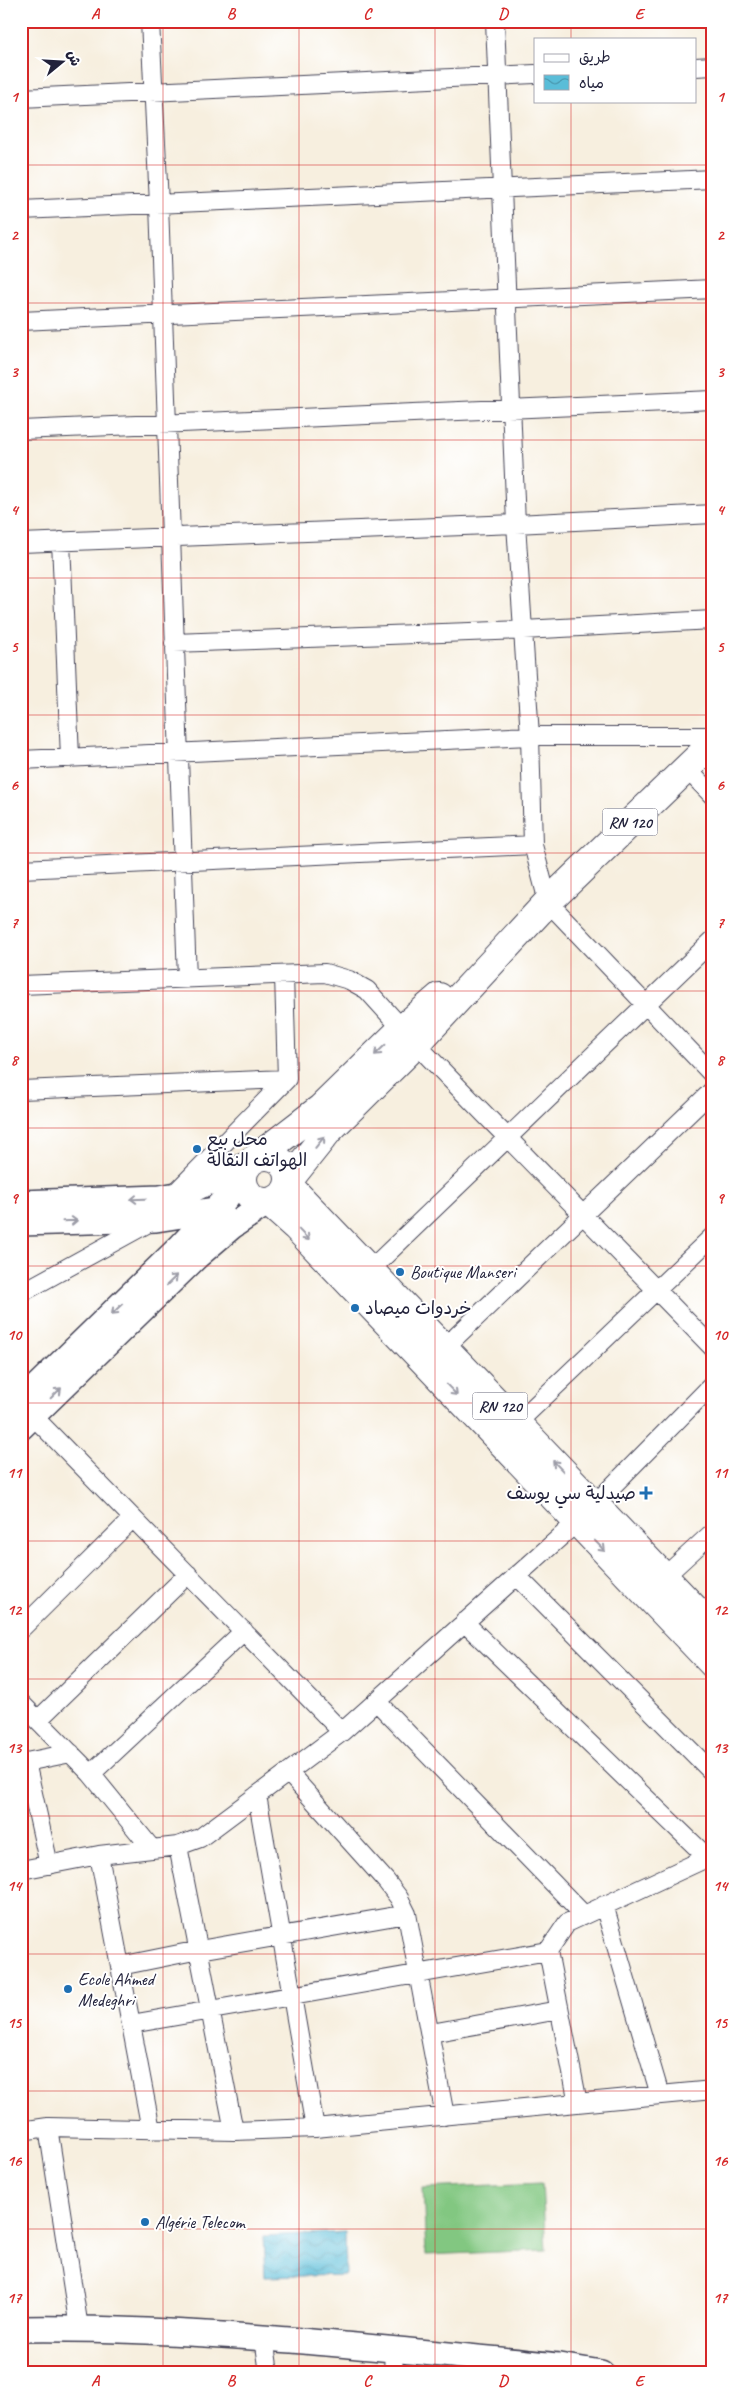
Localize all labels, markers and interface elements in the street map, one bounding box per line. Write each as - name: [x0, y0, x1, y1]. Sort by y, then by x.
- text: A: [91, 4, 101, 24]
- text: B: [227, 4, 237, 24]
- text: C: [363, 4, 373, 24]
- text: D: [498, 4, 509, 24]
- text: E: [635, 4, 646, 24]
- north arrow: [38, 38, 88, 88]
- legend: [534, 38, 696, 102]
- text: ش: [63, 48, 84, 68]
- text: طريق: [579, 48, 611, 67]
- text: مياه: [579, 74, 604, 93]
- text: 1: [10, 87, 19, 107]
- text: 1: [716, 87, 725, 107]
- text: 2: [10, 225, 19, 245]
- text: 2: [716, 225, 725, 245]
- text: 3: [10, 362, 19, 382]
- text: 3: [716, 362, 725, 382]
- text: 4: [10, 500, 19, 520]
- text: 4: [716, 500, 725, 520]
- text: 5: [11, 637, 20, 657]
- text: 5: [717, 637, 726, 657]
- text: 6: [10, 775, 19, 795]
- text: 6: [716, 775, 725, 795]
- road number: RN 120: [602, 809, 658, 836]
- text: 7: [10, 913, 19, 933]
- text: 7: [716, 913, 725, 933]
- one-way arrow: [374, 1044, 387, 1056]
- text: 8: [10, 1050, 19, 1070]
- text: 8: [716, 1050, 725, 1070]
- place label: محل بيع الهواتف النقالة: [207, 1128, 307, 1172]
- one-way arrow: [314, 1136, 325, 1149]
- marker: محل بيع الهواتف النقالة: [191, 1143, 203, 1155]
- text: 9: [10, 1188, 19, 1208]
- text: 9: [716, 1188, 725, 1208]
- one-way arrow: [131, 1194, 147, 1204]
- one-way arrow: [62, 1217, 78, 1226]
- one-way arrow: [298, 1228, 310, 1241]
- place label: Boutique Manseri: [410, 1261, 518, 1283]
- marker: Boutique Manseri: [394, 1266, 406, 1278]
- one-way arrow: [166, 1274, 179, 1286]
- place label: خردوات ميصاد: [365, 1297, 472, 1319]
- marker: خردوات ميصاد: [349, 1302, 361, 1314]
- one-way arrow: [110, 1303, 123, 1315]
- text: 10: [7, 1325, 23, 1345]
- text: 10: [713, 1325, 729, 1345]
- one-way arrow: [446, 1384, 458, 1397]
- one-way arrow: [50, 1387, 62, 1399]
- road number: RN 120: [472, 1392, 528, 1420]
- one-way arrow: [552, 1460, 564, 1472]
- text: 11: [7, 1463, 23, 1483]
- text: 11: [713, 1463, 729, 1483]
- place label: صيدلية سي يوسف: [506, 1482, 636, 1509]
- marker: صيدلية سي يوسف: [640, 1487, 652, 1499]
- one-way arrow: [594, 1540, 606, 1552]
- text: 12: [7, 1600, 23, 1620]
- text: 12: [713, 1600, 729, 1620]
- text: 13: [7, 1738, 23, 1758]
- text: 13: [713, 1738, 729, 1758]
- text: 14: [7, 1876, 23, 1896]
- text: 14: [713, 1876, 729, 1896]
- place label: Ecole Ahmed Medeghri: [78, 1968, 157, 2011]
- marker: Ecole Ahmed Medeghri: [62, 1983, 74, 1995]
- text: 15: [7, 2013, 23, 2033]
- text: 15: [713, 2013, 729, 2033]
- text: 16: [7, 2151, 23, 2171]
- text: 16: [713, 2151, 729, 2171]
- place label: Algérie Telecom: [155, 2211, 246, 2233]
- marker: Algérie Telecom: [139, 2216, 151, 2228]
- text: 17: [7, 2288, 23, 2308]
- text: 17: [713, 2288, 729, 2308]
- text: A: [91, 2371, 101, 2391]
- text: B: [227, 2371, 237, 2391]
- text: C: [363, 2371, 373, 2391]
- text: D: [498, 2371, 509, 2391]
- text: E: [635, 2371, 646, 2391]

